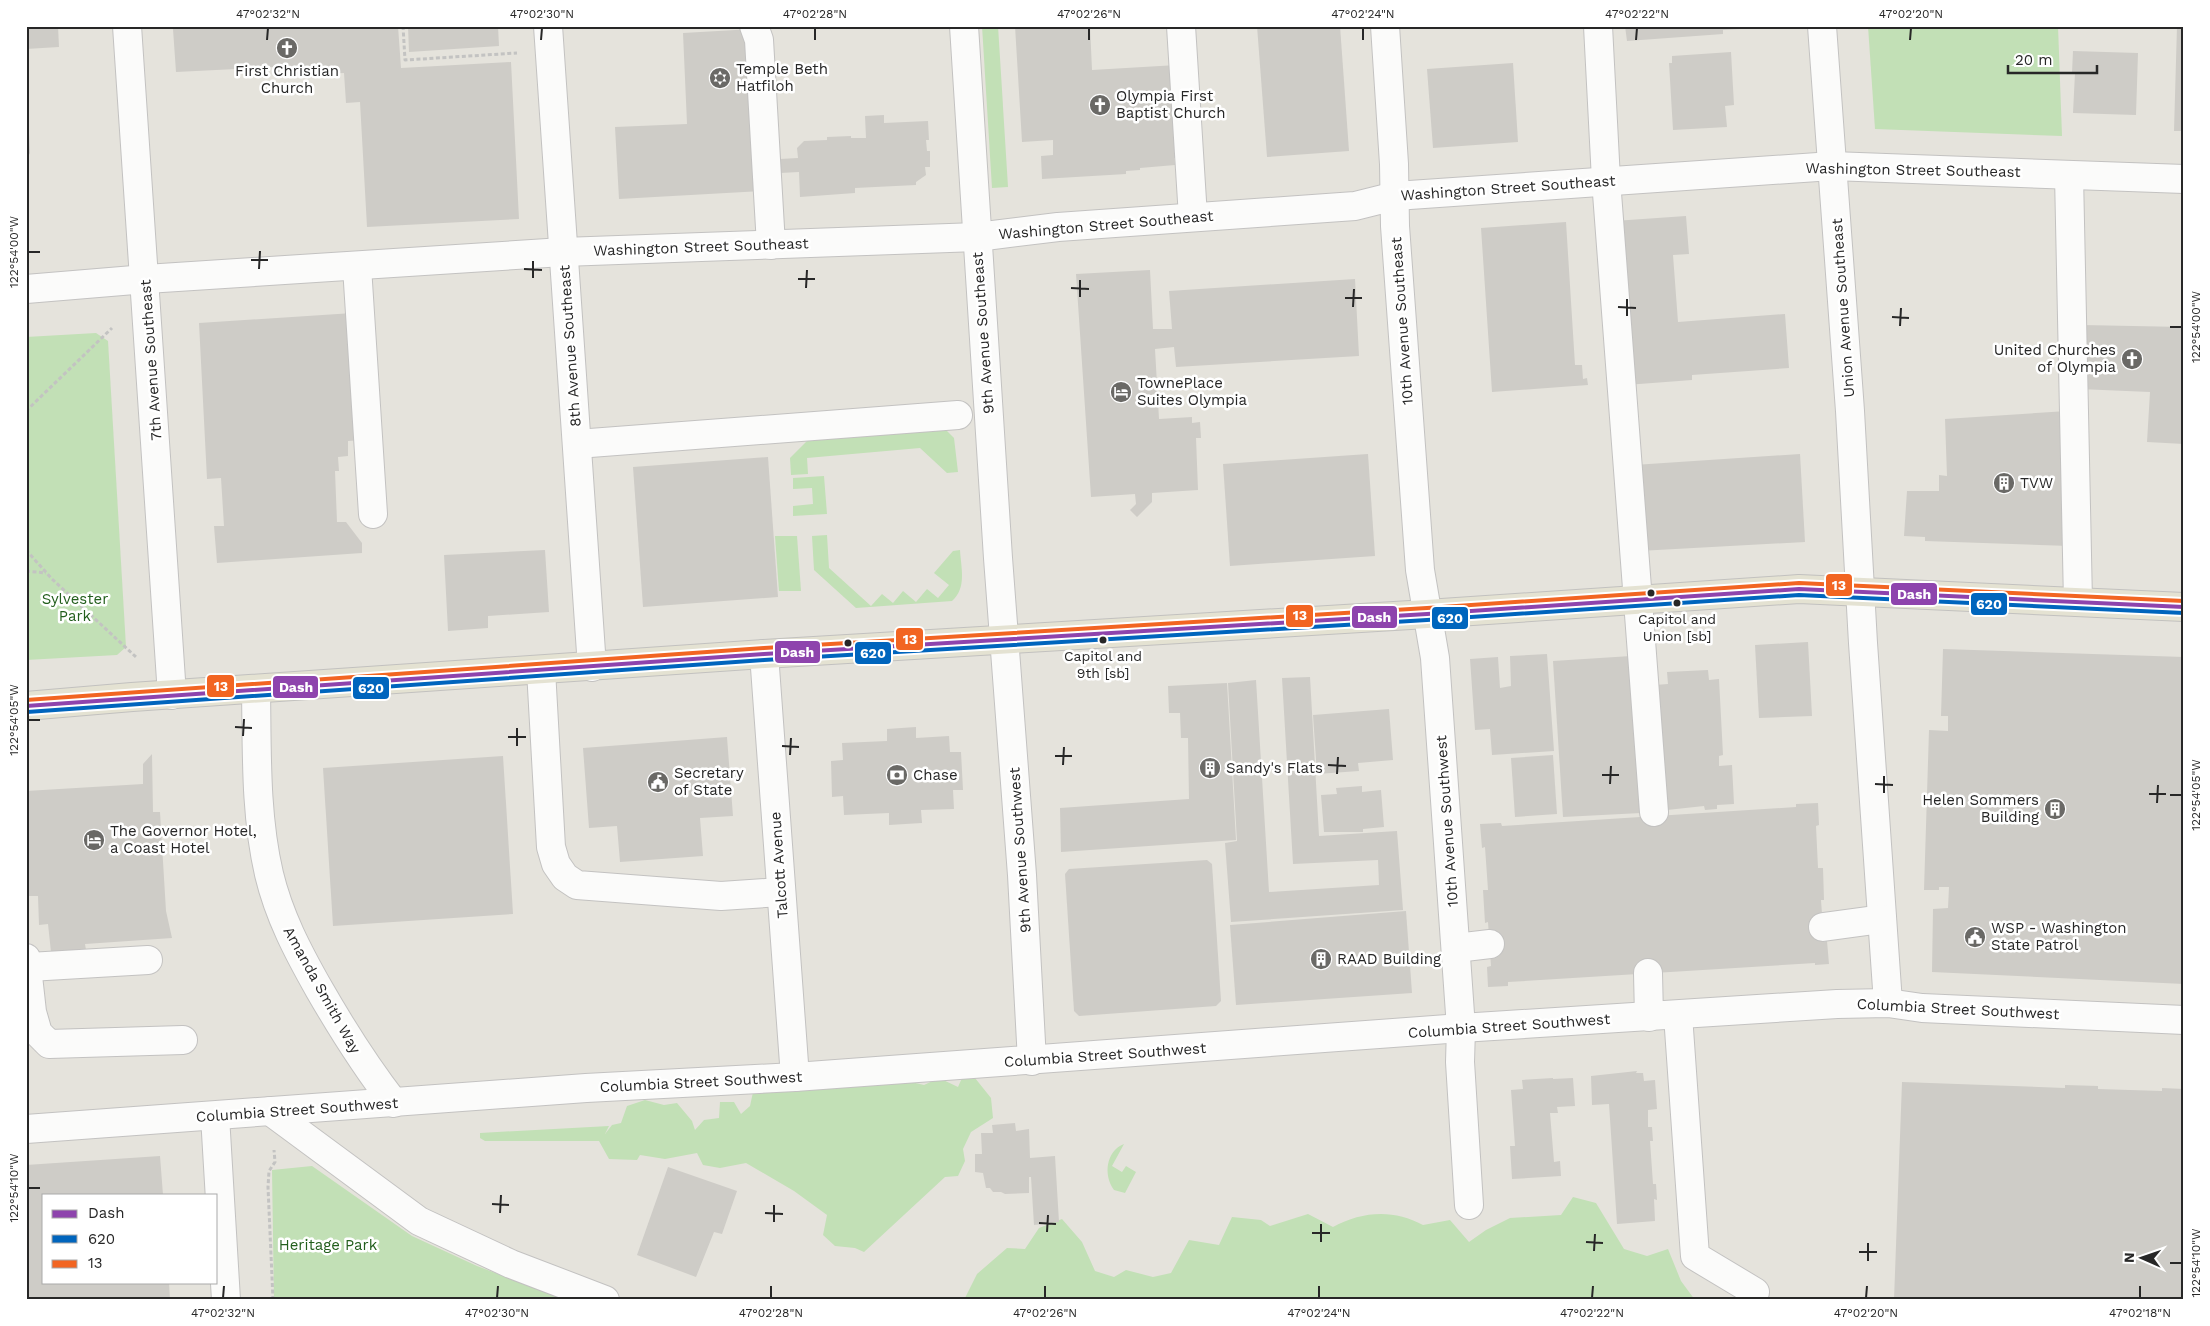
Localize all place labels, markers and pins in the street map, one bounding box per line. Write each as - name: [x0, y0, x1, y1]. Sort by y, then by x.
- church icon: First Christian Church: [275, 36, 299, 60]
- place label: Temple Beth Hatfiloh: [736, 60, 828, 95]
- place label: First Christian Church: [235, 62, 339, 97]
- synagogue icon: Temple Beth Hatfiloh: [708, 66, 732, 90]
- place label: Olympia First Baptist Church: [1116, 87, 1226, 122]
- church icon: Olympia First Baptist Church: [1088, 93, 1112, 117]
- place label: United Churches of Olympia: [1994, 341, 2116, 376]
- church icon: United Churches of Olympia: [2120, 347, 2144, 371]
- place label: TownePlace Suites Olympia: [1137, 374, 1248, 409]
- hotel icon: TownePlace Suites Olympia: [1109, 380, 1133, 404]
- building icon: TVW: [1992, 471, 2016, 495]
- place label: TVW: [2020, 474, 2053, 492]
- unlabelled marker: [1646, 588, 1656, 598]
- marker: Capitol and Union [sb]: [1672, 598, 1682, 608]
- place label: Capitol and Union [sb]: [1638, 611, 1716, 644]
- marker: Capitol and 9th [sb]: [1098, 635, 1108, 645]
- unlabelled marker: [843, 638, 853, 648]
- place label: Capitol and 9th [sb]: [1064, 648, 1142, 681]
- building icon: Sandy's Flats: [1198, 756, 1222, 780]
- place label: Sandy's Flats: [1226, 759, 1323, 777]
- bank icon: Chase: [885, 763, 909, 787]
- place label: Secretary of State: [674, 764, 744, 799]
- place label: Chase: [913, 766, 958, 784]
- public building icon: Secretary of State: [646, 770, 670, 794]
- place label: Helen Sommers Building: [1922, 791, 2039, 826]
- building icon: Helen Sommers Building: [2043, 797, 2067, 821]
- place label: The Governor Hotel, a Coast Hotel: [110, 822, 257, 857]
- hotel icon: The Governor Hotel, a Coast Hotel: [82, 828, 106, 852]
- place label: WSP - Washington State Patrol: [1991, 919, 2127, 954]
- public building icon: WSP - Washington State Patrol: [1963, 925, 1987, 949]
- building icon: RAAD Building: [1309, 947, 1333, 971]
- place label: RAAD Building: [1337, 950, 1441, 968]

